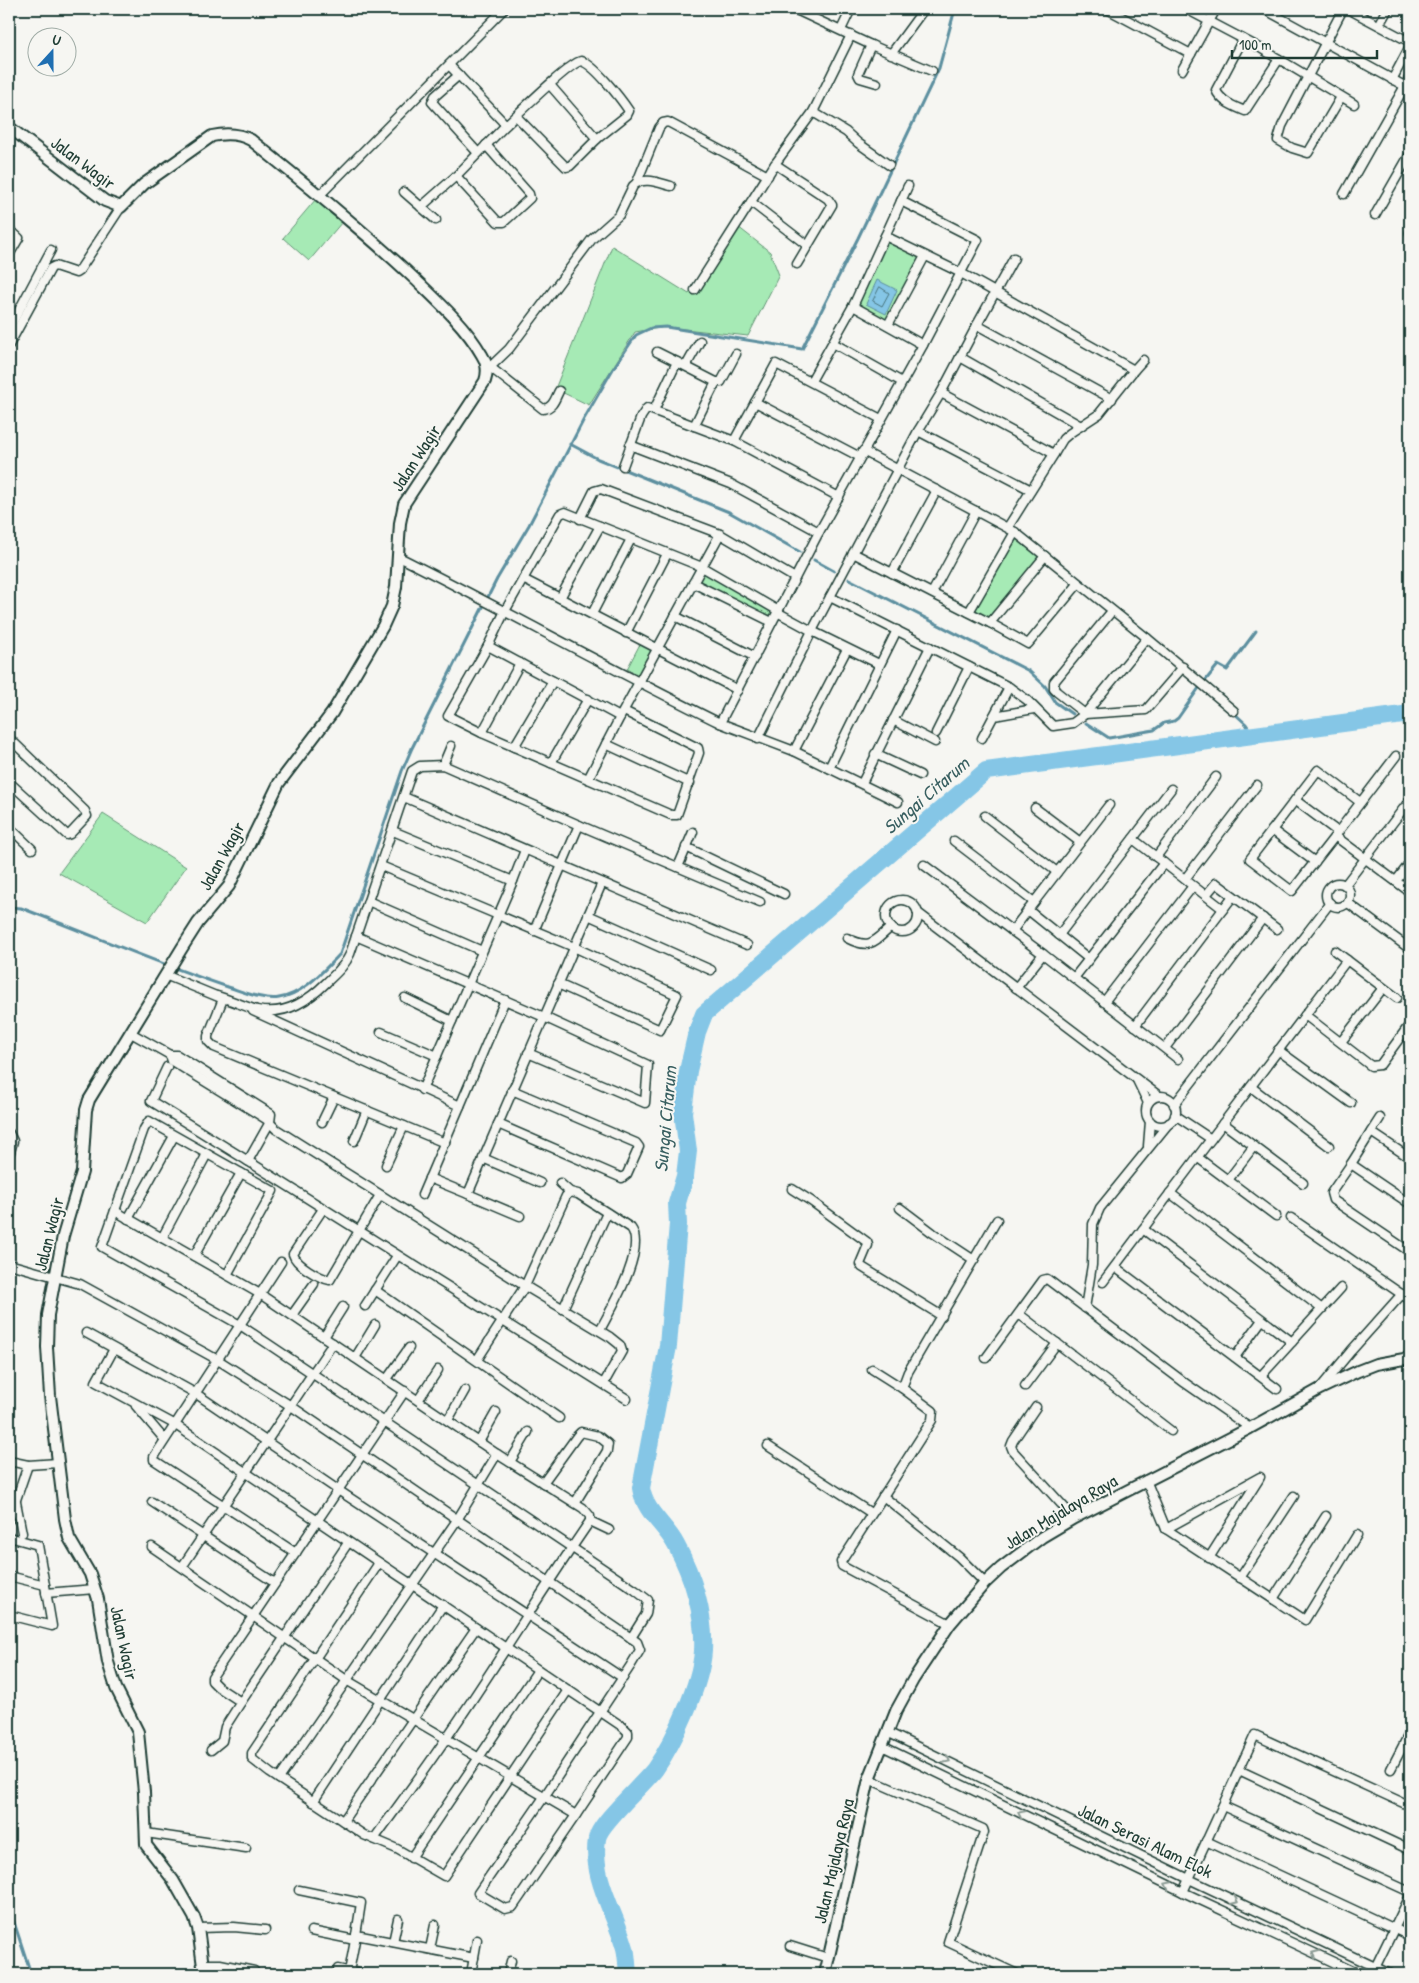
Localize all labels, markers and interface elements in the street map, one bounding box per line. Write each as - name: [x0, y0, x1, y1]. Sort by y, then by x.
- north arrow: [28, 28, 78, 78]
- scale bar: [1232, 28, 1376, 60]
- text: U: [50, 29, 64, 50]
- text: 100 m: [1239, 34, 1272, 55]
- street label: Jalan Wagir: [46, 130, 121, 195]
- street label: Jalan Wagir: [385, 419, 447, 496]
- water label: Sungai Citarum: [877, 750, 975, 840]
- street label: Jalan Wagir: [192, 817, 251, 895]
- water label: Sungai Citarum: [647, 1064, 683, 1173]
- street label: Jalan Wagir: [27, 1194, 70, 1273]
- street label: Jalan Majalaya Raya: [1000, 1468, 1122, 1555]
- street label: Jalan Wagir: [104, 1604, 145, 1682]
- one-way arrow: [942, 1754, 951, 1765]
- street label: Jalan Majalaya Raya: [807, 1796, 860, 1926]
- street label: Jalan Serasi Alam Elok: [1074, 1797, 1217, 1884]
- one-way arrow: [1018, 1810, 1027, 1820]
- one-way arrow: [1164, 1881, 1173, 1891]
- one-way arrow: [1229, 1894, 1238, 1904]
- one-way arrow: [1311, 1949, 1320, 1960]

